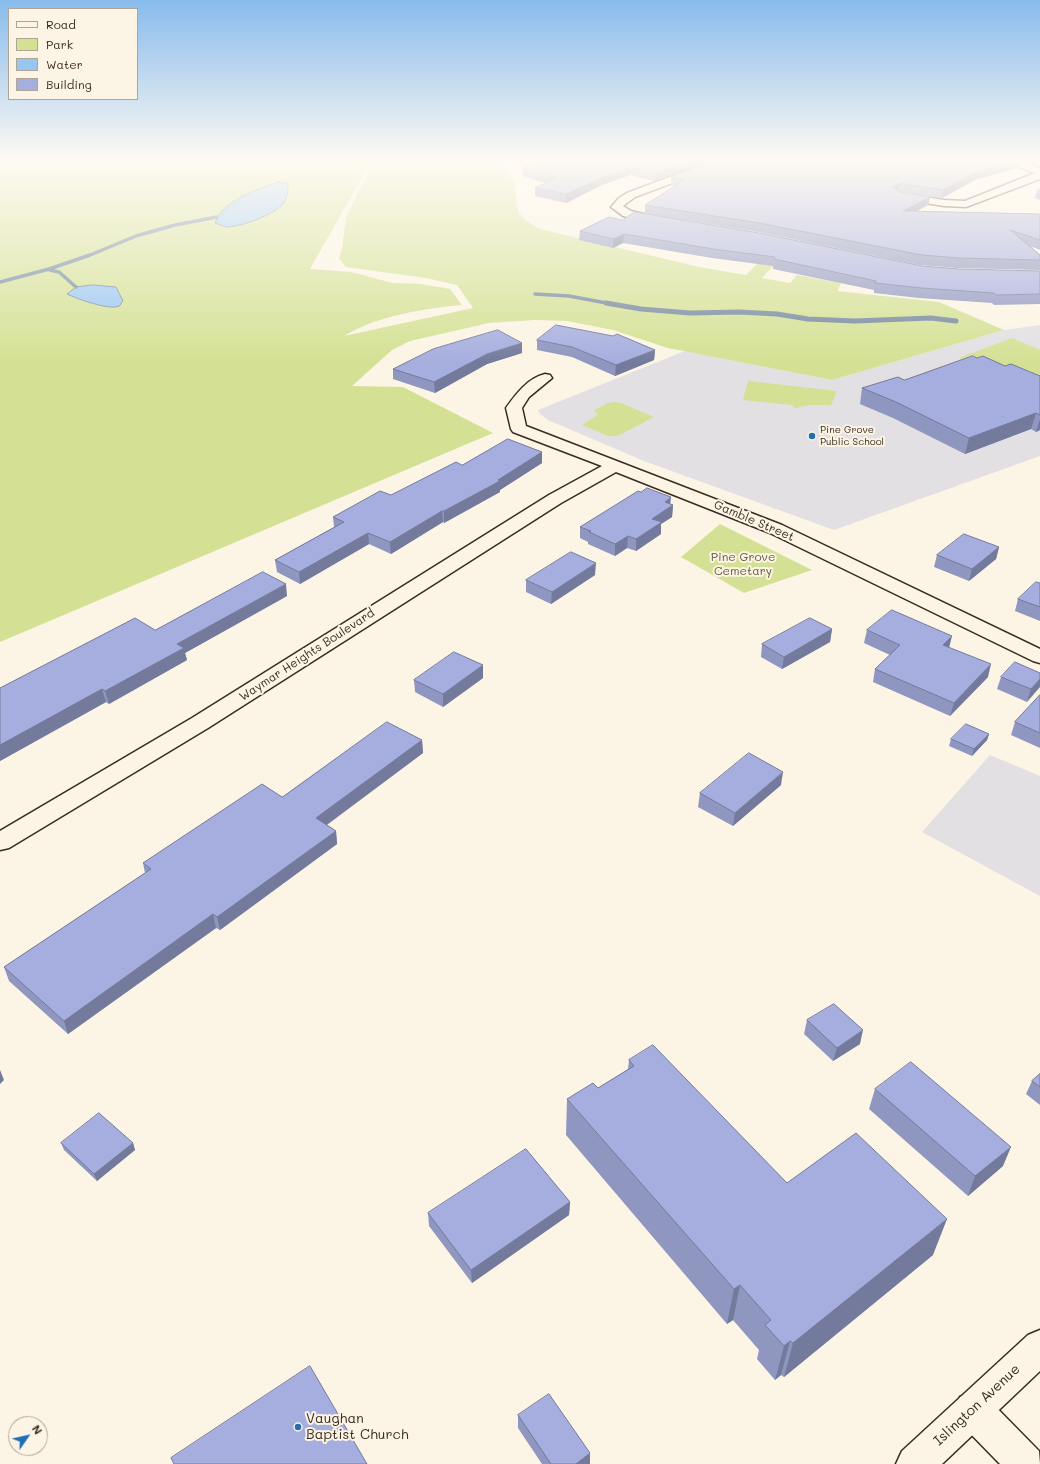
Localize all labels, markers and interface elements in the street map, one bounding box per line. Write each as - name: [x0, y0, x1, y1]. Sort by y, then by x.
- legend: [8, 8, 138, 100]
- text: Road: [46, 16, 76, 32]
- text: Park: [46, 36, 73, 52]
- text: Water: [46, 56, 83, 72]
- text: Building: [46, 76, 92, 92]
- place label: Pine Grove Public School: [820, 424, 884, 448]
- marker: Pine Grove Public School: [807, 431, 817, 441]
- street label: Gamble Street: [712, 498, 796, 544]
- park label: Pine Grove Cemetary: [711, 550, 775, 578]
- street label: Waymar Heights Boulevard: [237, 606, 377, 704]
- street label: Islington Avenue: [930, 1361, 1024, 1449]
- place label: Vaughan Baptist Church: [306, 1411, 409, 1444]
- north arrow: [8, 1416, 48, 1456]
- text: N: [29, 1422, 46, 1437]
- marker: Vaughan Baptist Church: [293, 1422, 303, 1432]

